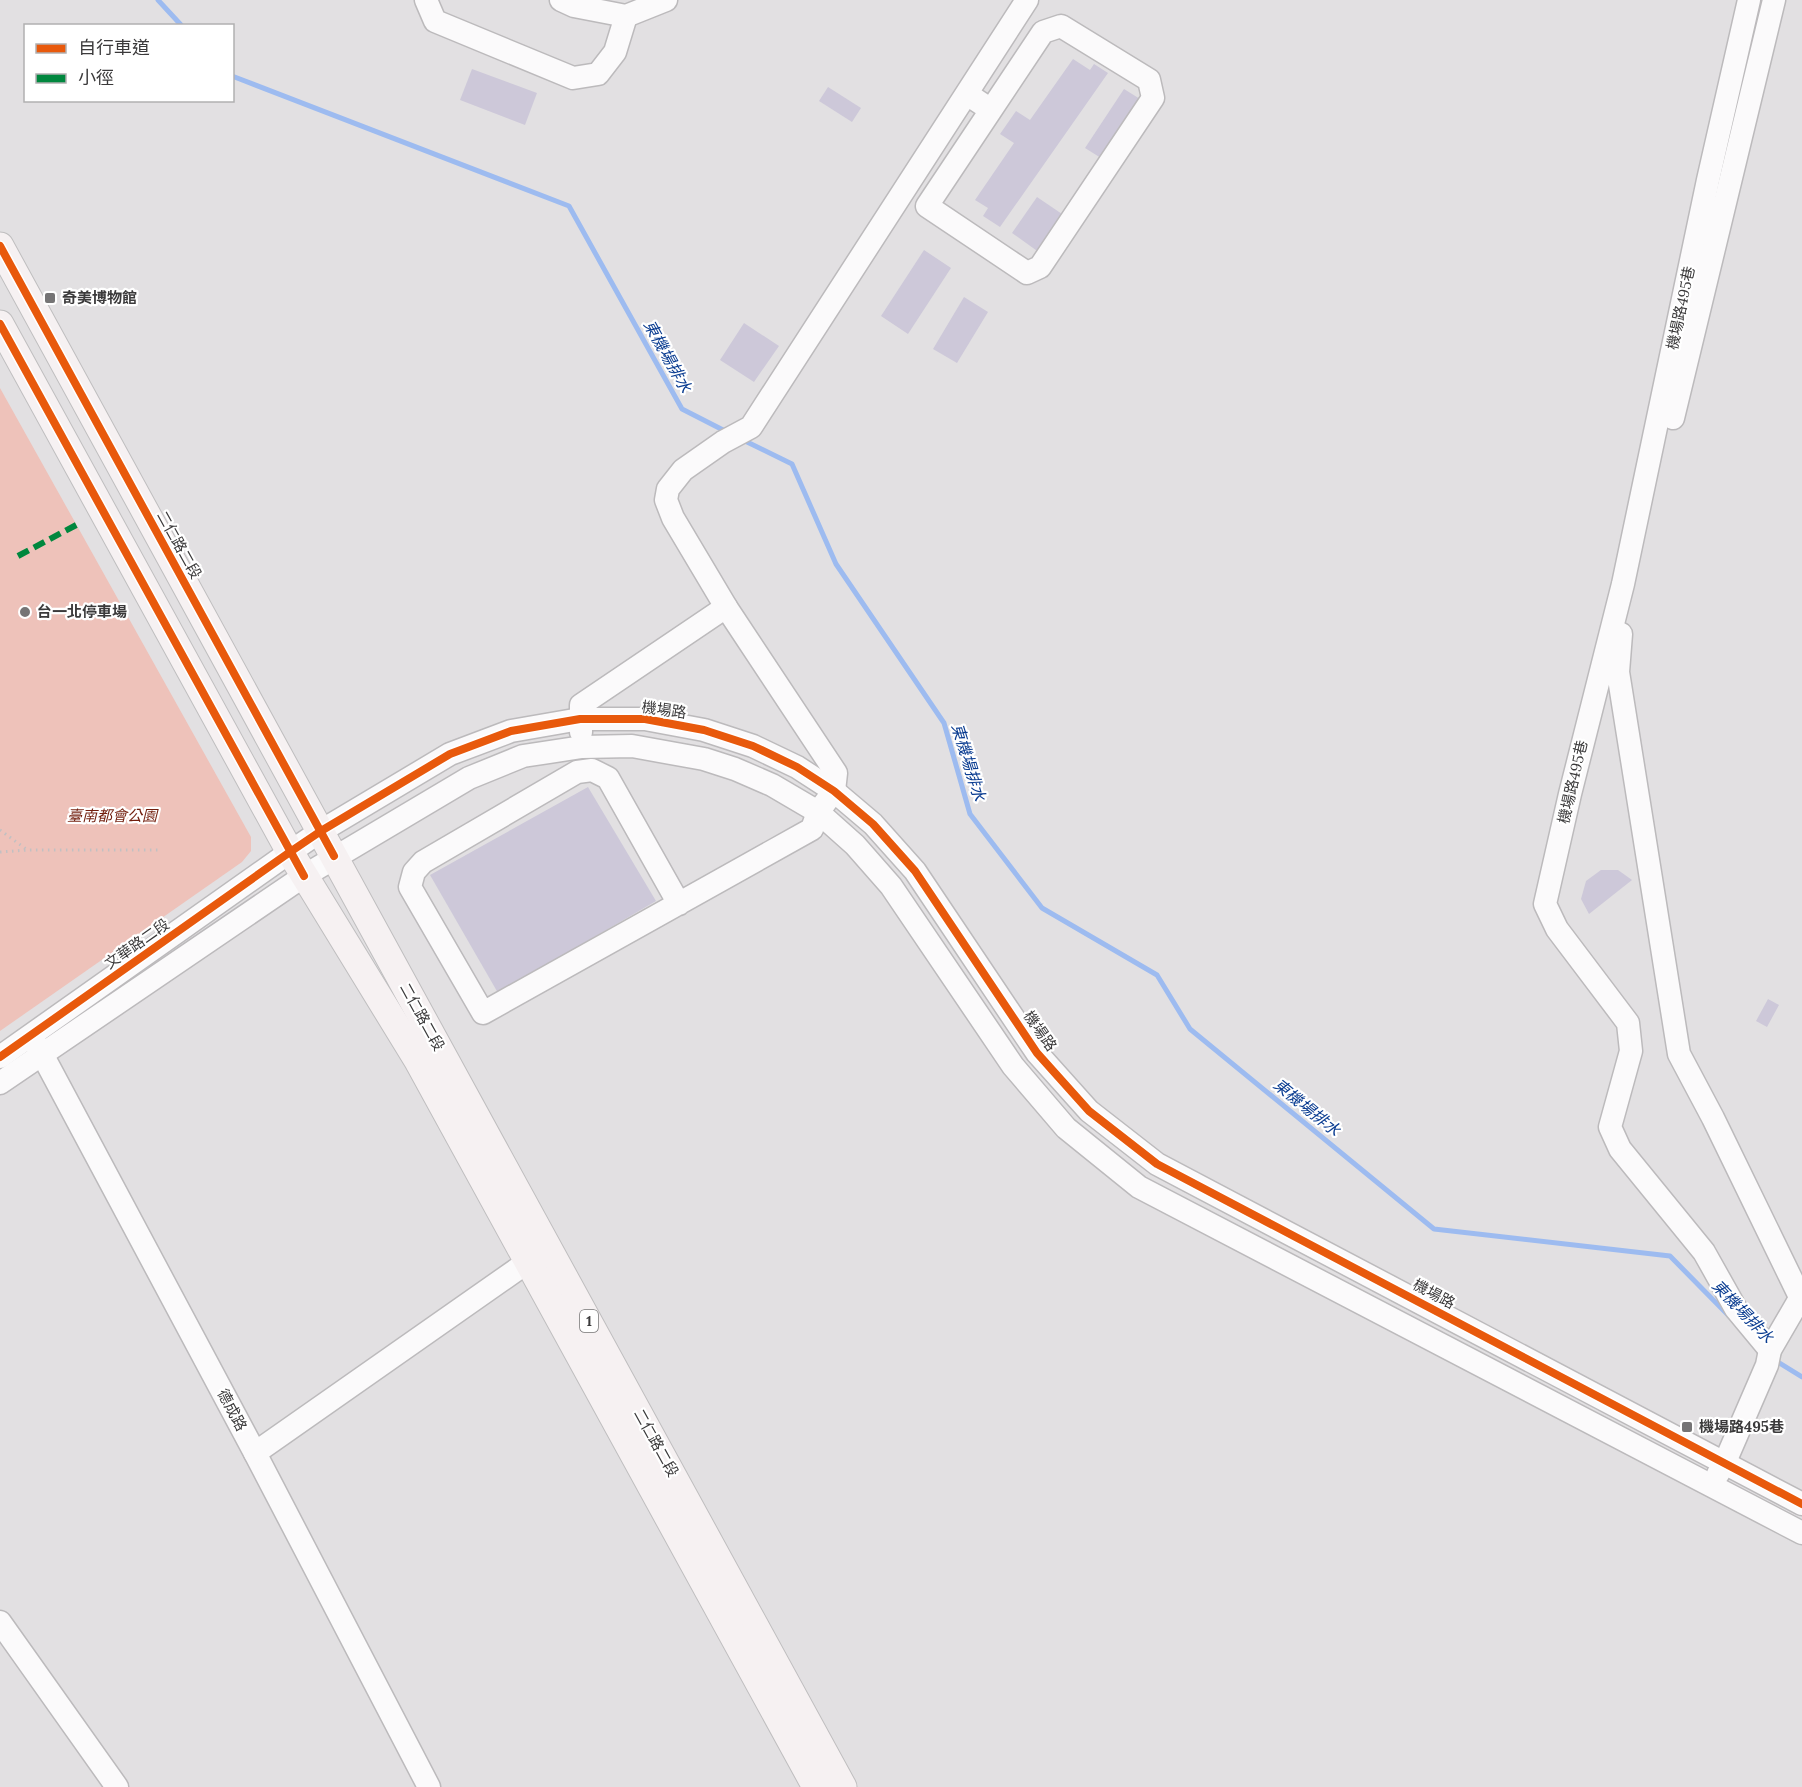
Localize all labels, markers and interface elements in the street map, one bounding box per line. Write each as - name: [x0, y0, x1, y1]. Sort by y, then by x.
- legend: [24, 24, 234, 102]
- text: 自行車道: [78, 36, 150, 59]
- text: 小徑: [78, 66, 114, 89]
- street label: 機場路495巷: [1662, 264, 1699, 351]
- place label: 奇美博物館: [62, 288, 137, 307]
- marker: 奇美博物館: [43, 291, 57, 305]
- water label: 東機場排水: [640, 316, 697, 397]
- street label: 二仁路二段: [153, 507, 206, 582]
- place label: 台一北停車場: [37, 602, 127, 621]
- marker: 台一北停車場: [18, 605, 32, 619]
- street label: 機場路: [640, 697, 688, 722]
- water label: 東機場排水: [948, 721, 991, 804]
- street label: 機場路495巷: [1554, 738, 1591, 825]
- park label: 臺南都會公園: [67, 806, 159, 825]
- street label: 文華路二段: [101, 914, 173, 973]
- street label: 二仁路二段: [396, 979, 449, 1054]
- street label: 機場路: [1020, 1007, 1061, 1055]
- water label: 東機場排水: [1270, 1074, 1345, 1141]
- street label: 機場路: [1410, 1275, 1459, 1313]
- water label: 東機場排水: [1708, 1275, 1779, 1347]
- road number: 1: [580, 1310, 598, 1332]
- street label: 德成路: [213, 1385, 251, 1434]
- street label: 二仁路二段: [630, 1405, 683, 1480]
- place label: 機場路495巷: [1699, 1417, 1784, 1436]
- marker: 機場路495巷: [1680, 1420, 1694, 1434]

